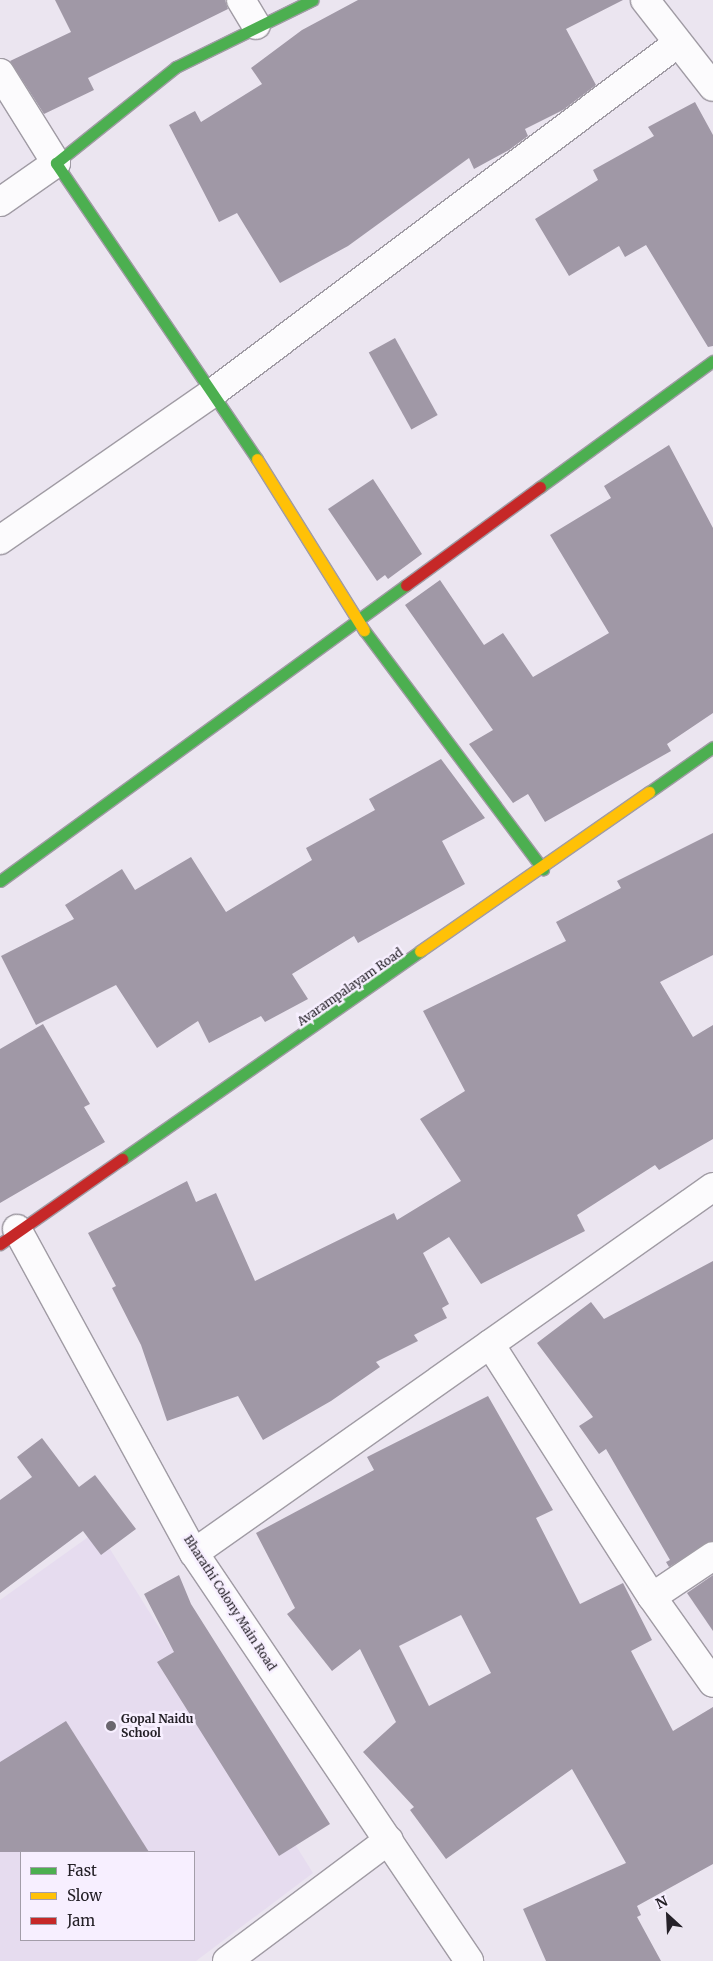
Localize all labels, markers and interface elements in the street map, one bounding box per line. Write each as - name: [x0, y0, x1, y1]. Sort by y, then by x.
- street label: Avarampalayam Road: [294, 945, 406, 1029]
- street label: Bharathi Colony Main Road: [181, 1533, 279, 1673]
- place label: Gopal Naidu School: [121, 1712, 193, 1740]
- marker: Gopal Naidu School: [105, 1720, 117, 1732]
- legend: [20, 1851, 195, 1941]
- text: Fast: [67, 1861, 97, 1880]
- text: Slow: [67, 1886, 102, 1905]
- north arrow: [643, 1891, 693, 1941]
- text: N: [653, 1892, 670, 1913]
- text: Jam: [67, 1911, 95, 1930]

